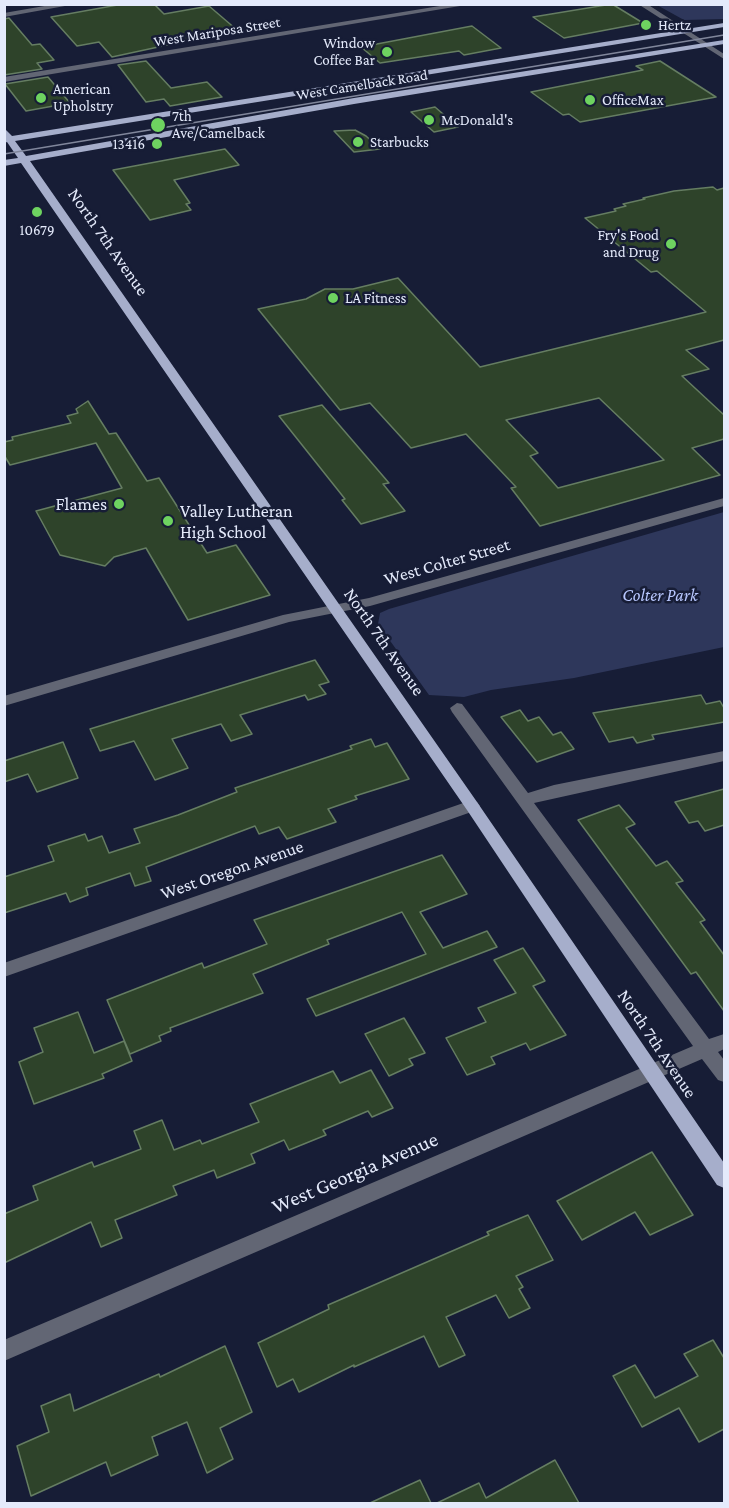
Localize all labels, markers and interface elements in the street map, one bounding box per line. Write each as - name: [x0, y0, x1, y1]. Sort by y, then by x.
- street label: West Mariposa Street: [152, 13, 282, 51]
- place label: Hertz: [658, 16, 691, 34]
- marker: Hertz: [639, 18, 653, 32]
- place label: Window Coffee Bar: [314, 34, 375, 69]
- marker: Window Coffee Bar: [380, 45, 394, 59]
- street label: West Camelback Road: [295, 66, 429, 104]
- place label: American Upholstry: [53, 80, 113, 115]
- marker: American Upholstry: [34, 91, 48, 105]
- place label: OfficeMax: [602, 91, 664, 109]
- marker: OfficeMax: [583, 93, 597, 107]
- place label: 7th Ave/Camelback: [172, 107, 265, 142]
- place label: McDonald's: [441, 111, 513, 129]
- marker: McDonald's: [422, 113, 436, 127]
- marker: 7th Ave/Camelback: [149, 116, 167, 134]
- place label: Starbucks: [370, 133, 429, 151]
- place label: 13416: [113, 135, 145, 153]
- marker: Starbucks: [351, 135, 365, 149]
- marker: 13416: [150, 137, 164, 151]
- street label: North 7th Avenue: [63, 184, 153, 300]
- marker: 10679: [30, 205, 44, 219]
- place label: 10679: [19, 221, 55, 239]
- place label: Fry's Food and Drug: [597, 226, 659, 261]
- marker: Fry's Food and Drug: [664, 237, 678, 251]
- place label: LA Fitness: [345, 289, 406, 307]
- marker: LA Fitness: [326, 291, 340, 305]
- place label: Flames: [56, 493, 107, 515]
- marker: Flames: [112, 497, 126, 511]
- place label: Valley Lutheran High School: [180, 500, 293, 542]
- marker: Valley Lutheran High School: [161, 514, 175, 528]
- street label: West Colter Street: [382, 534, 512, 590]
- street label: North 7th Avenue: [339, 584, 429, 700]
- park label: Colter Park: [622, 584, 698, 606]
- street label: West Oregon Avenue: [158, 835, 306, 905]
- street label: North 7th Avenue: [613, 986, 701, 1102]
- street label: West Georgia Avenue: [268, 1127, 442, 1219]

